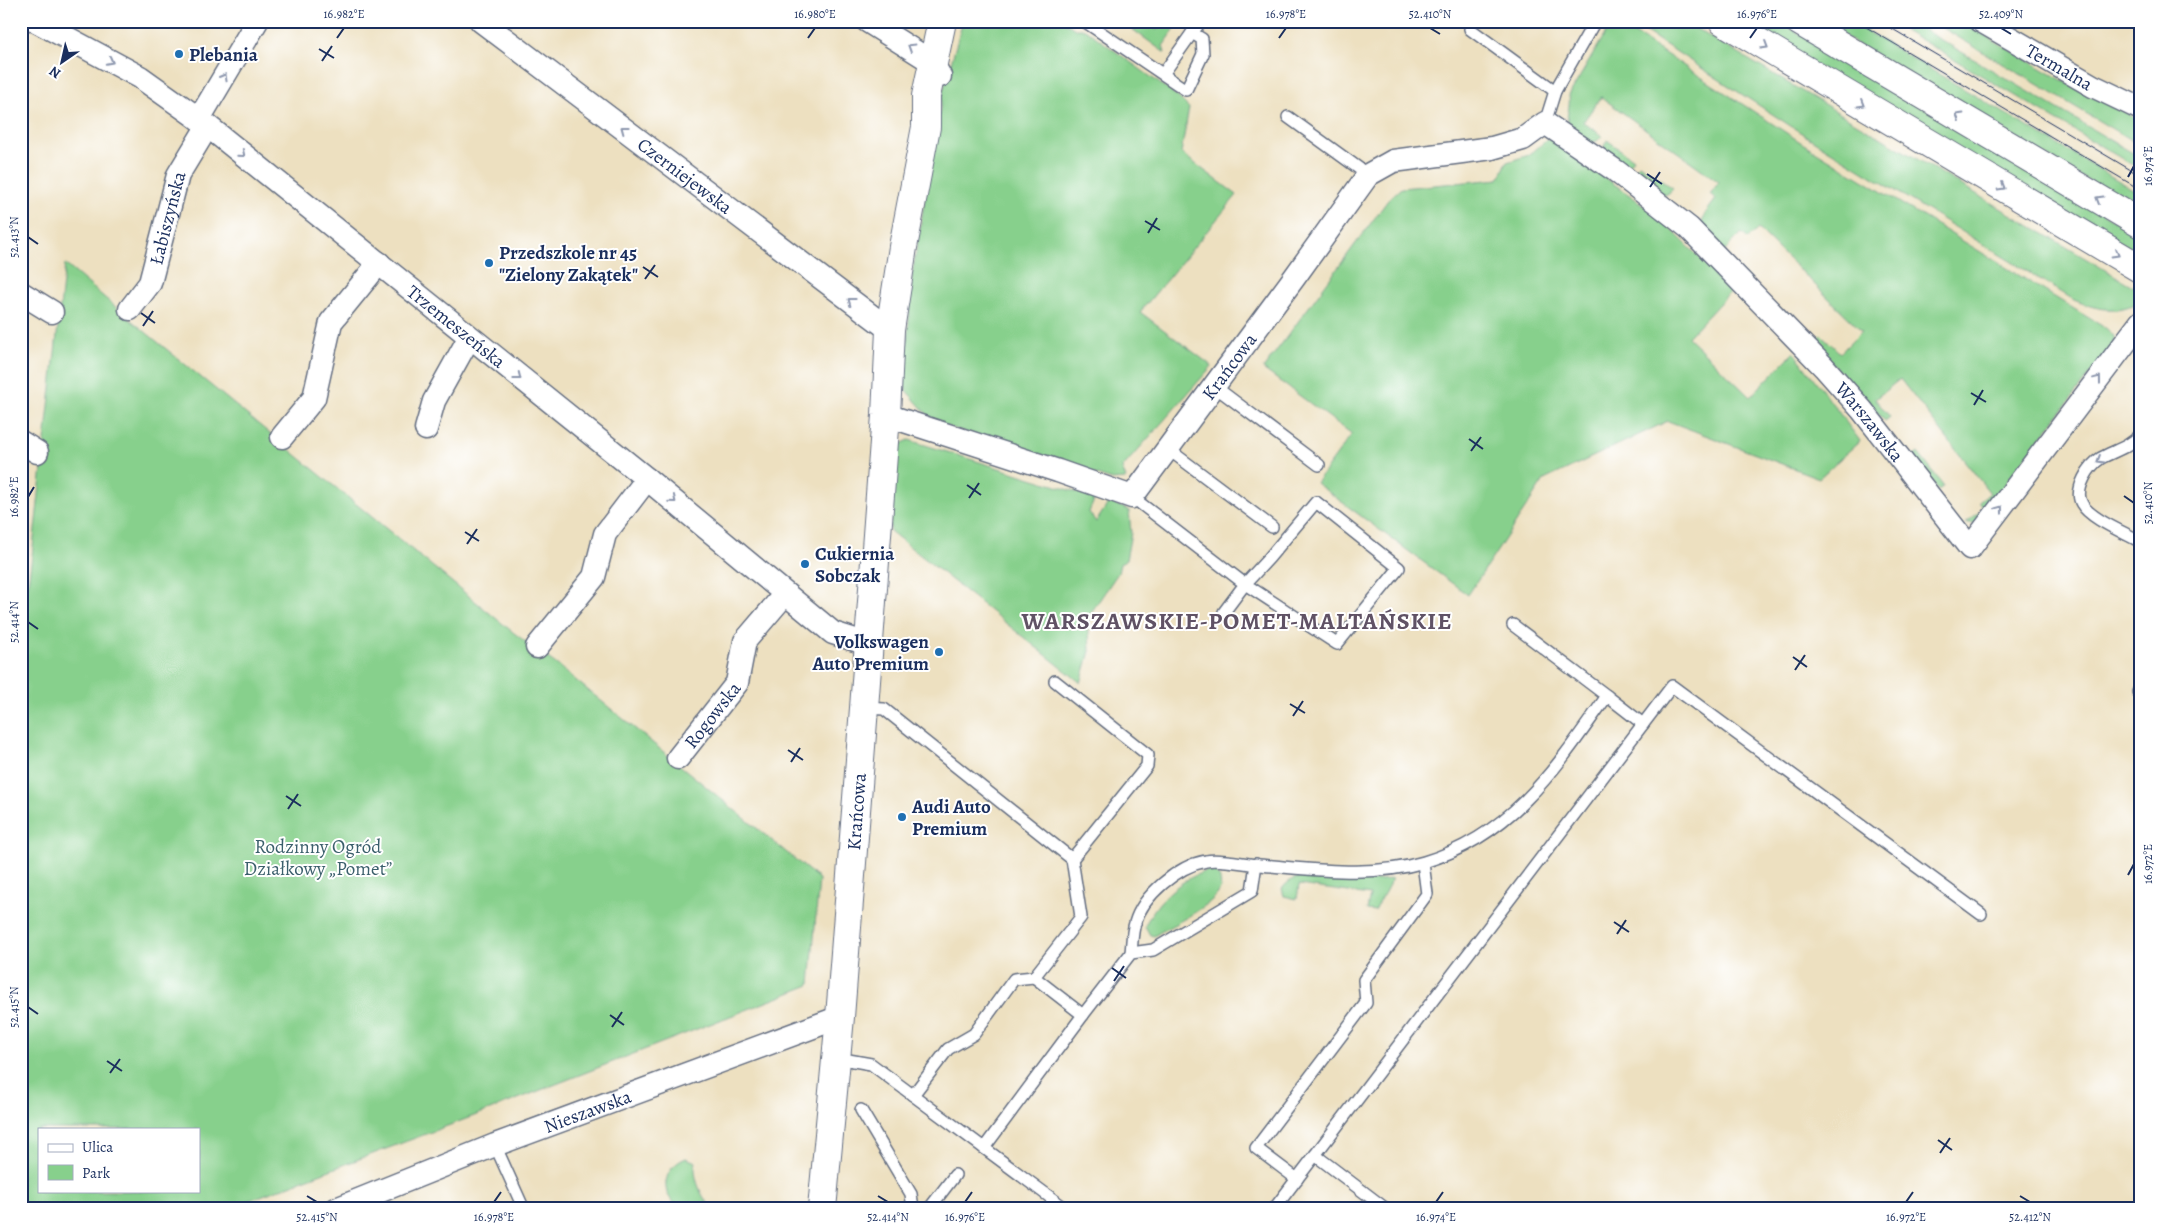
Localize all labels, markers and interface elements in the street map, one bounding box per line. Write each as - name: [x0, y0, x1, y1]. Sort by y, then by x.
- text: 16.982°E: [323, 6, 365, 22]
- text: 16.980°E: [794, 6, 836, 22]
- text: 16.978°E: [1266, 6, 1306, 22]
- text: 52.410°N: [1409, 6, 1452, 22]
- text: 16.976°E: [1737, 6, 1777, 22]
- text: 52.409°N: [1979, 6, 2023, 22]
- north arrow: [38, 38, 88, 88]
- street label: Termalna: [2021, 38, 2098, 97]
- one-way arrow: [1760, 40, 1769, 50]
- place label: Plebania: [189, 42, 259, 68]
- one-way arrow: [907, 44, 916, 54]
- marker: Plebania: [173, 48, 185, 60]
- one-way arrow: [105, 54, 114, 64]
- text: N: [45, 62, 65, 83]
- one-way arrow: [217, 74, 227, 83]
- one-way arrow: [1857, 97, 1866, 107]
- one-way arrow: [1956, 113, 1965, 123]
- one-way arrow: [620, 126, 630, 135]
- street label: Czerniejewska: [632, 132, 738, 221]
- text: 16.974°E: [2140, 146, 2156, 186]
- one-way arrow: [236, 149, 245, 157]
- street label: Łabiszyńska: [143, 169, 192, 268]
- one-way arrow: [1997, 180, 2006, 190]
- one-way arrow: [2095, 196, 2104, 206]
- text: 52.413°N: [6, 216, 22, 258]
- place label: Przedszkole nr 45 "Zielony Zakątek": [499, 240, 638, 288]
- one-way arrow: [2111, 248, 2120, 258]
- marker: Przedszkole nr 45 "Zielony Zakątek": [483, 257, 495, 269]
- street label: Trzemeszeńska: [401, 279, 511, 375]
- one-way arrow: [848, 298, 857, 306]
- street label: Krańcowa: [1196, 328, 1263, 406]
- one-way arrow: [513, 371, 522, 380]
- street label: Warszawska: [1828, 376, 1910, 468]
- one-way arrow: [2092, 376, 2100, 385]
- one-way arrow: [2097, 453, 2106, 463]
- text: 16.982°E: [6, 476, 22, 518]
- text: 52.410°N: [2140, 481, 2156, 524]
- one-way arrow: [667, 495, 676, 504]
- one-way arrow: [1994, 506, 2002, 515]
- place label: Cukiernia Sobczak: [815, 541, 895, 589]
- marker: Cukiernia Sobczak: [799, 558, 811, 570]
- text: 52.414°N: [6, 601, 22, 643]
- district label: WARSZAWSKIE-POMET-MALTAŃSKIE: [1021, 605, 1452, 637]
- place label: Volkswagen Auto Premium: [812, 629, 929, 677]
- marker: Volkswagen Auto Premium: [933, 646, 945, 658]
- street label: Rogowska: [678, 677, 747, 754]
- street label: Krańcowa: [841, 772, 873, 851]
- place label: Audi Auto Premium: [911, 794, 991, 842]
- marker: Audi Auto Premium: [896, 811, 908, 823]
- park label: Rodzinny Ogród Działkowy „Pomet”: [244, 834, 392, 882]
- text: 16.972°E: [2140, 844, 2156, 884]
- text: 52.415°N: [6, 986, 22, 1028]
- street label: Nieszawska: [541, 1084, 635, 1140]
- legend: [38, 1128, 200, 1192]
- text: Ulica: [82, 1137, 113, 1157]
- text: Park: [82, 1163, 111, 1183]
- text: 52.415°N: [296, 1209, 338, 1225]
- text: 16.978°E: [474, 1209, 514, 1225]
- text: 52.414°N: [867, 1209, 909, 1225]
- text: 16.976°E: [945, 1209, 985, 1225]
- text: 16.974°E: [1416, 1209, 1456, 1225]
- text: 16.972°E: [1886, 1209, 1926, 1225]
- text: 52.412°N: [2009, 1209, 2051, 1225]

